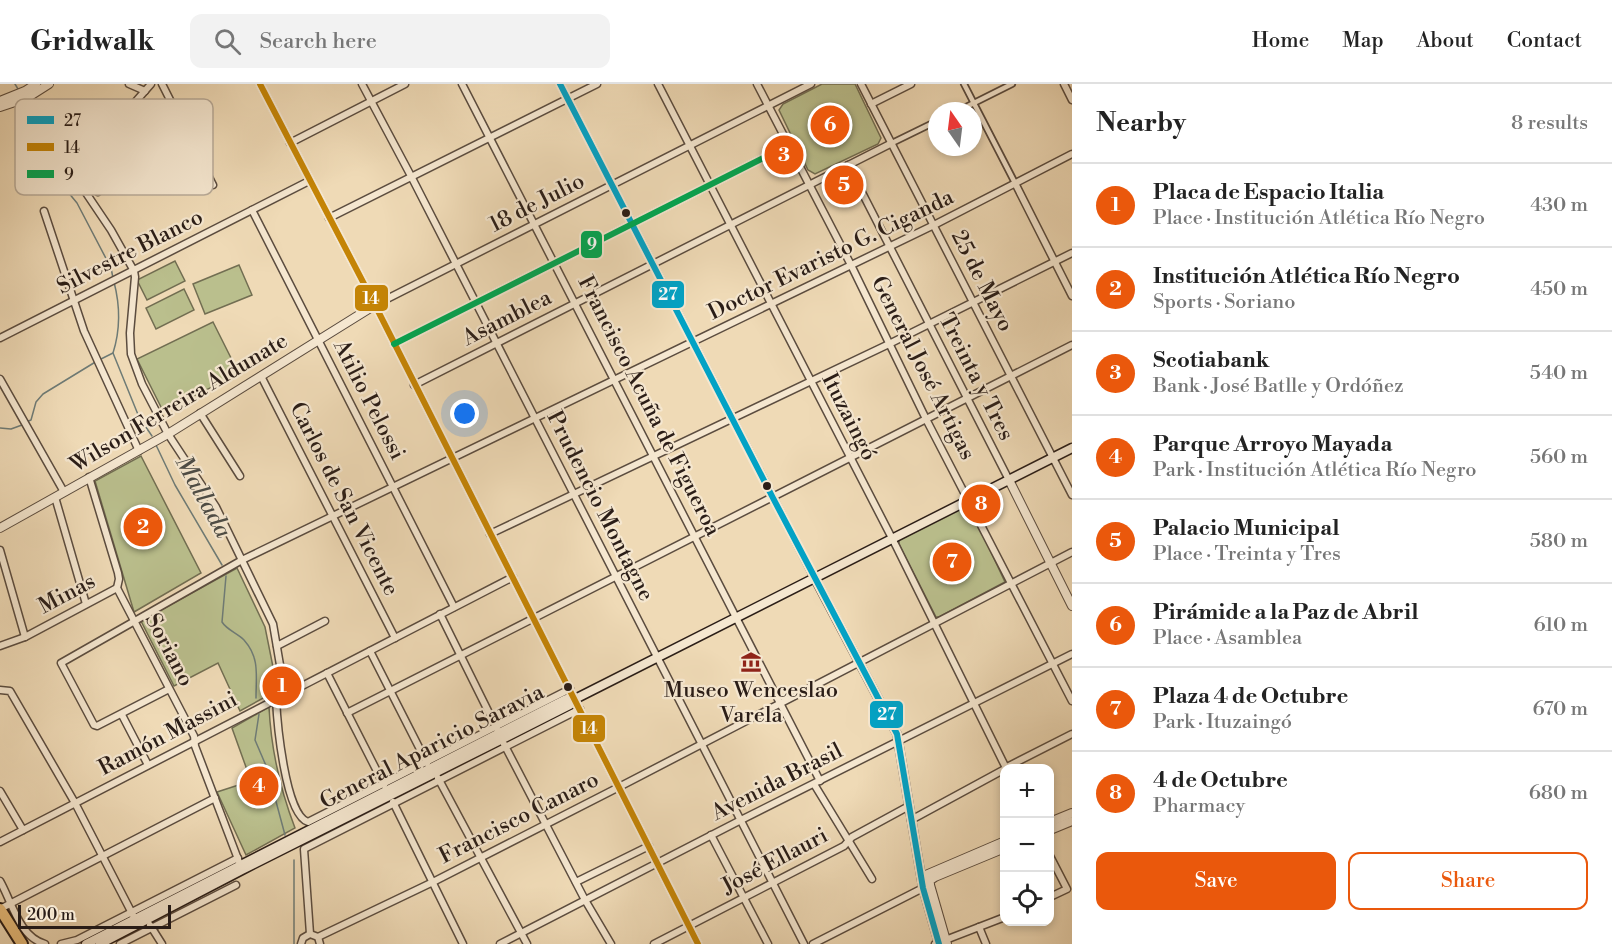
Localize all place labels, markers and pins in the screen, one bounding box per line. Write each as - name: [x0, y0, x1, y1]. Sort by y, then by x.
- pin: 6: [810, 102, 850, 147]
- pin: 3: [764, 132, 804, 178]
- pin: 5: [824, 162, 864, 208]
- unlabelled marker: [620, 207, 632, 219]
- unlabelled marker: [761, 480, 773, 492]
- pin: 8: [962, 482, 1000, 526]
- pin: 2: [124, 504, 162, 550]
- pin: 7: [932, 540, 972, 584]
- museum icon: Museo Wenceslao Varela: [739, 650, 763, 674]
- pin: 1: [262, 664, 302, 708]
- place label: Museo Wenceslao Varela: [664, 677, 838, 729]
- unlabelled marker: [562, 681, 574, 693]
- pin: 4: [240, 764, 278, 808]

